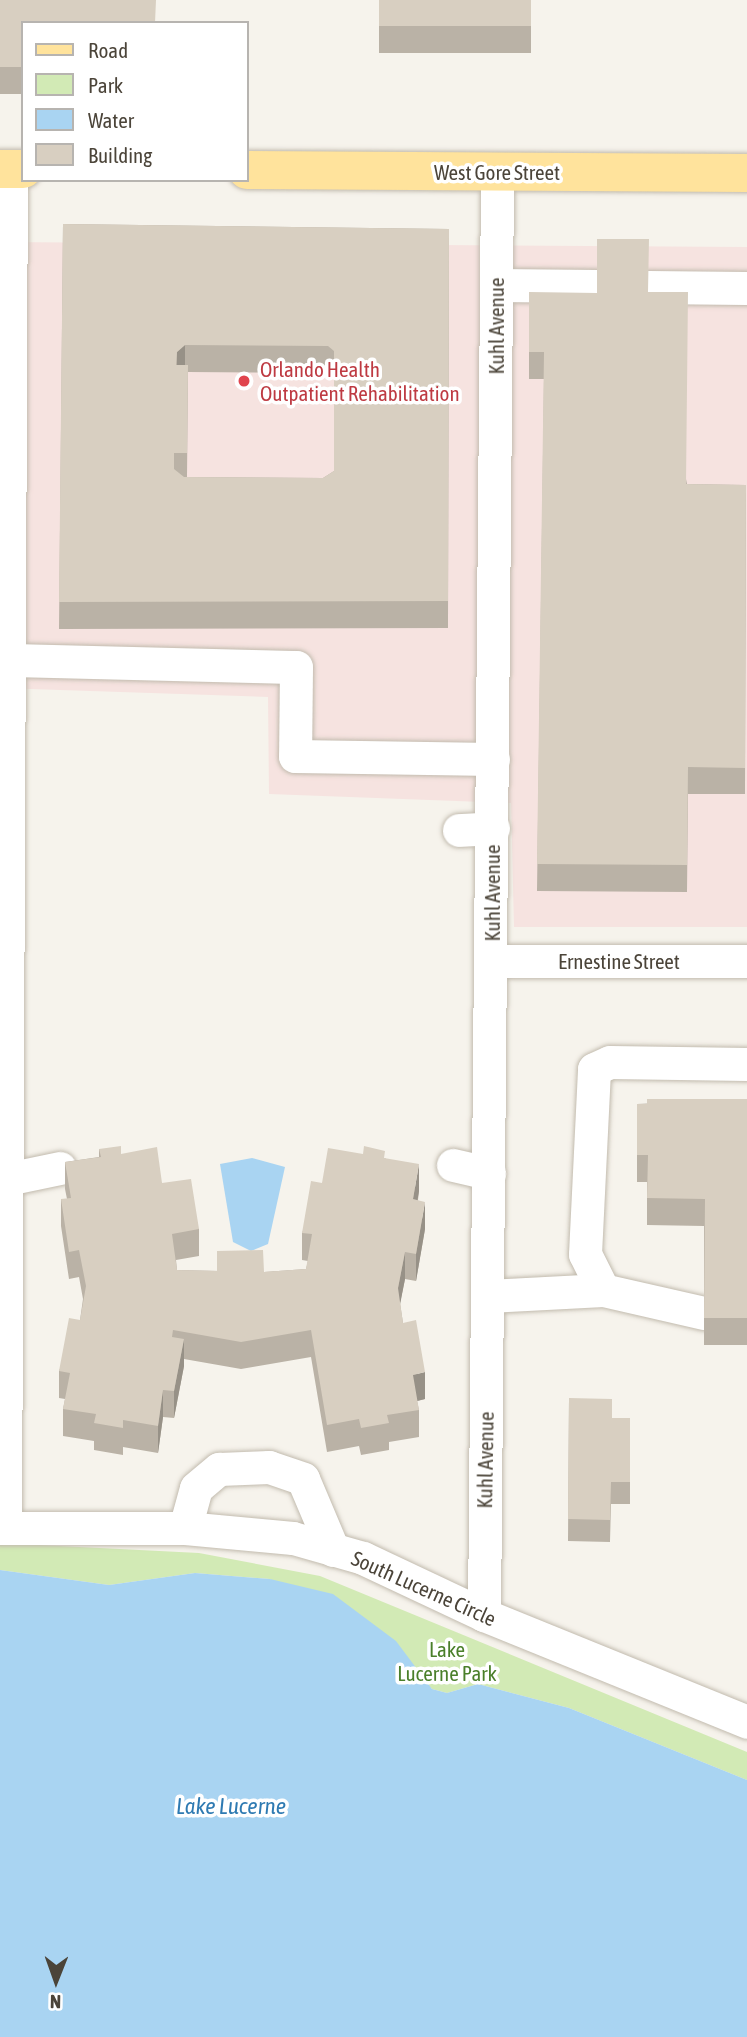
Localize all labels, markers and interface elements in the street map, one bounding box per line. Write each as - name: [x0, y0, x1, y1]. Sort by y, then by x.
- legend: [21, 21, 248, 182]
- text: Road: [88, 38, 128, 62]
- text: Park: [88, 73, 123, 97]
- text: Water: [88, 108, 134, 132]
- text: Building: [88, 143, 152, 167]
- street label: West Gore Street: [434, 159, 560, 185]
- street label: Kuhl Avenue: [483, 278, 509, 374]
- place label: Orlando Health Outpatient Rehabilitation: [260, 356, 460, 406]
- marker: Orlando Health Outpatient Rehabilitation: [234, 371, 254, 391]
- street label: Kuhl Avenue: [479, 845, 505, 941]
- street label: Ernestine Street: [558, 948, 680, 974]
- street label: Kuhl Avenue: [472, 1411, 498, 1509]
- street label: South Lucerne Circle: [348, 1545, 500, 1631]
- park label: Lake Lucerne Park: [397, 1636, 497, 1686]
- water label: Lake Lucerne: [176, 1792, 286, 1820]
- north arrow: [21, 1946, 91, 2016]
- text: N: [50, 1991, 61, 2013]

